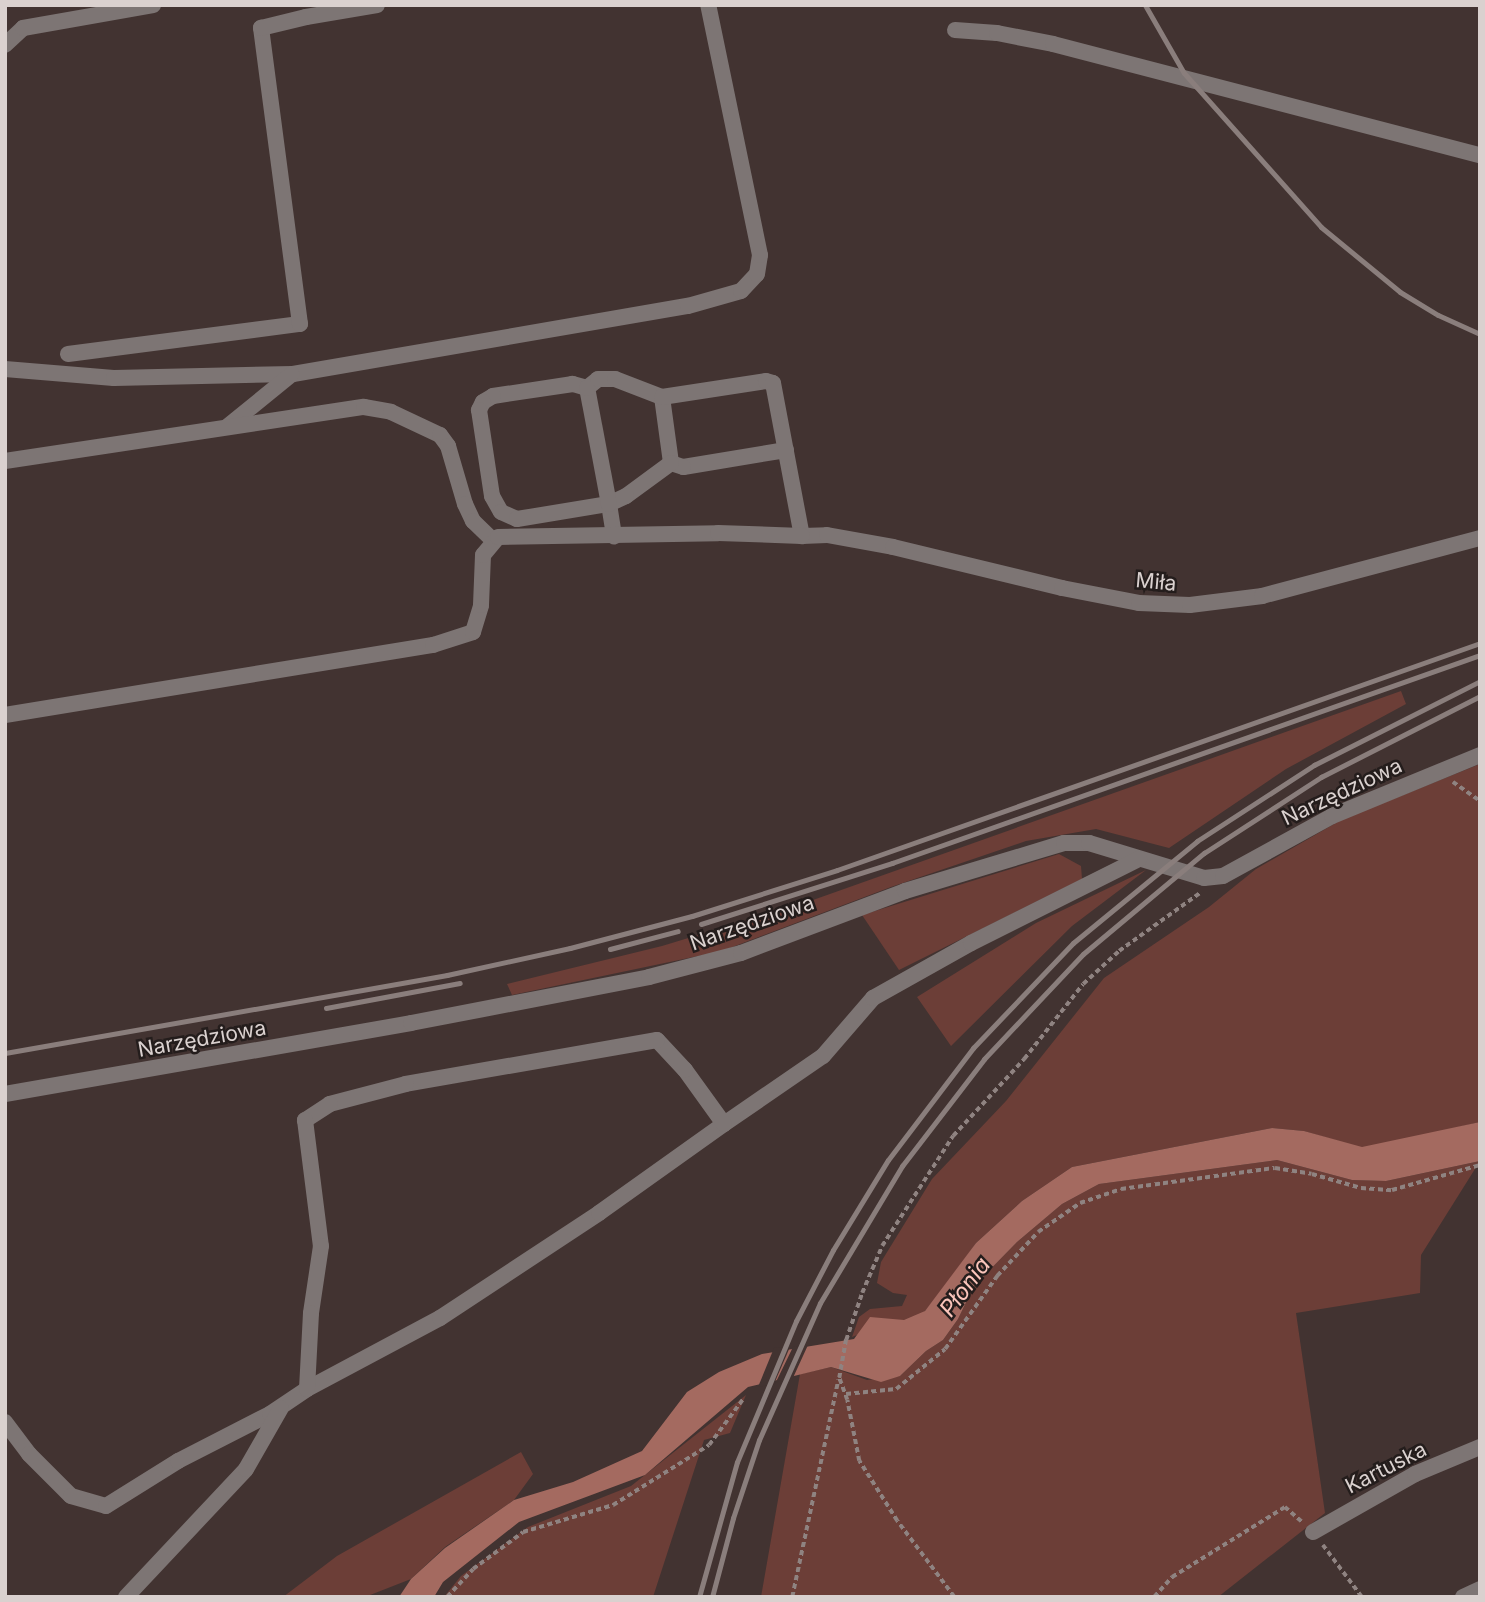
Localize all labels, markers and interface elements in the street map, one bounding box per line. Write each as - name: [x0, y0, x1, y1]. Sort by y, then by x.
- street label: Miła: [1135, 568, 1177, 596]
- street label: Narzędziowa: [1278, 753, 1406, 831]
- street label: Narzędziowa: [687, 890, 817, 956]
- street label: Narzędziowa: [136, 1015, 268, 1063]
- water label: Płonia: [934, 1252, 996, 1322]
- street label: Kartuska: [1341, 1437, 1431, 1499]

